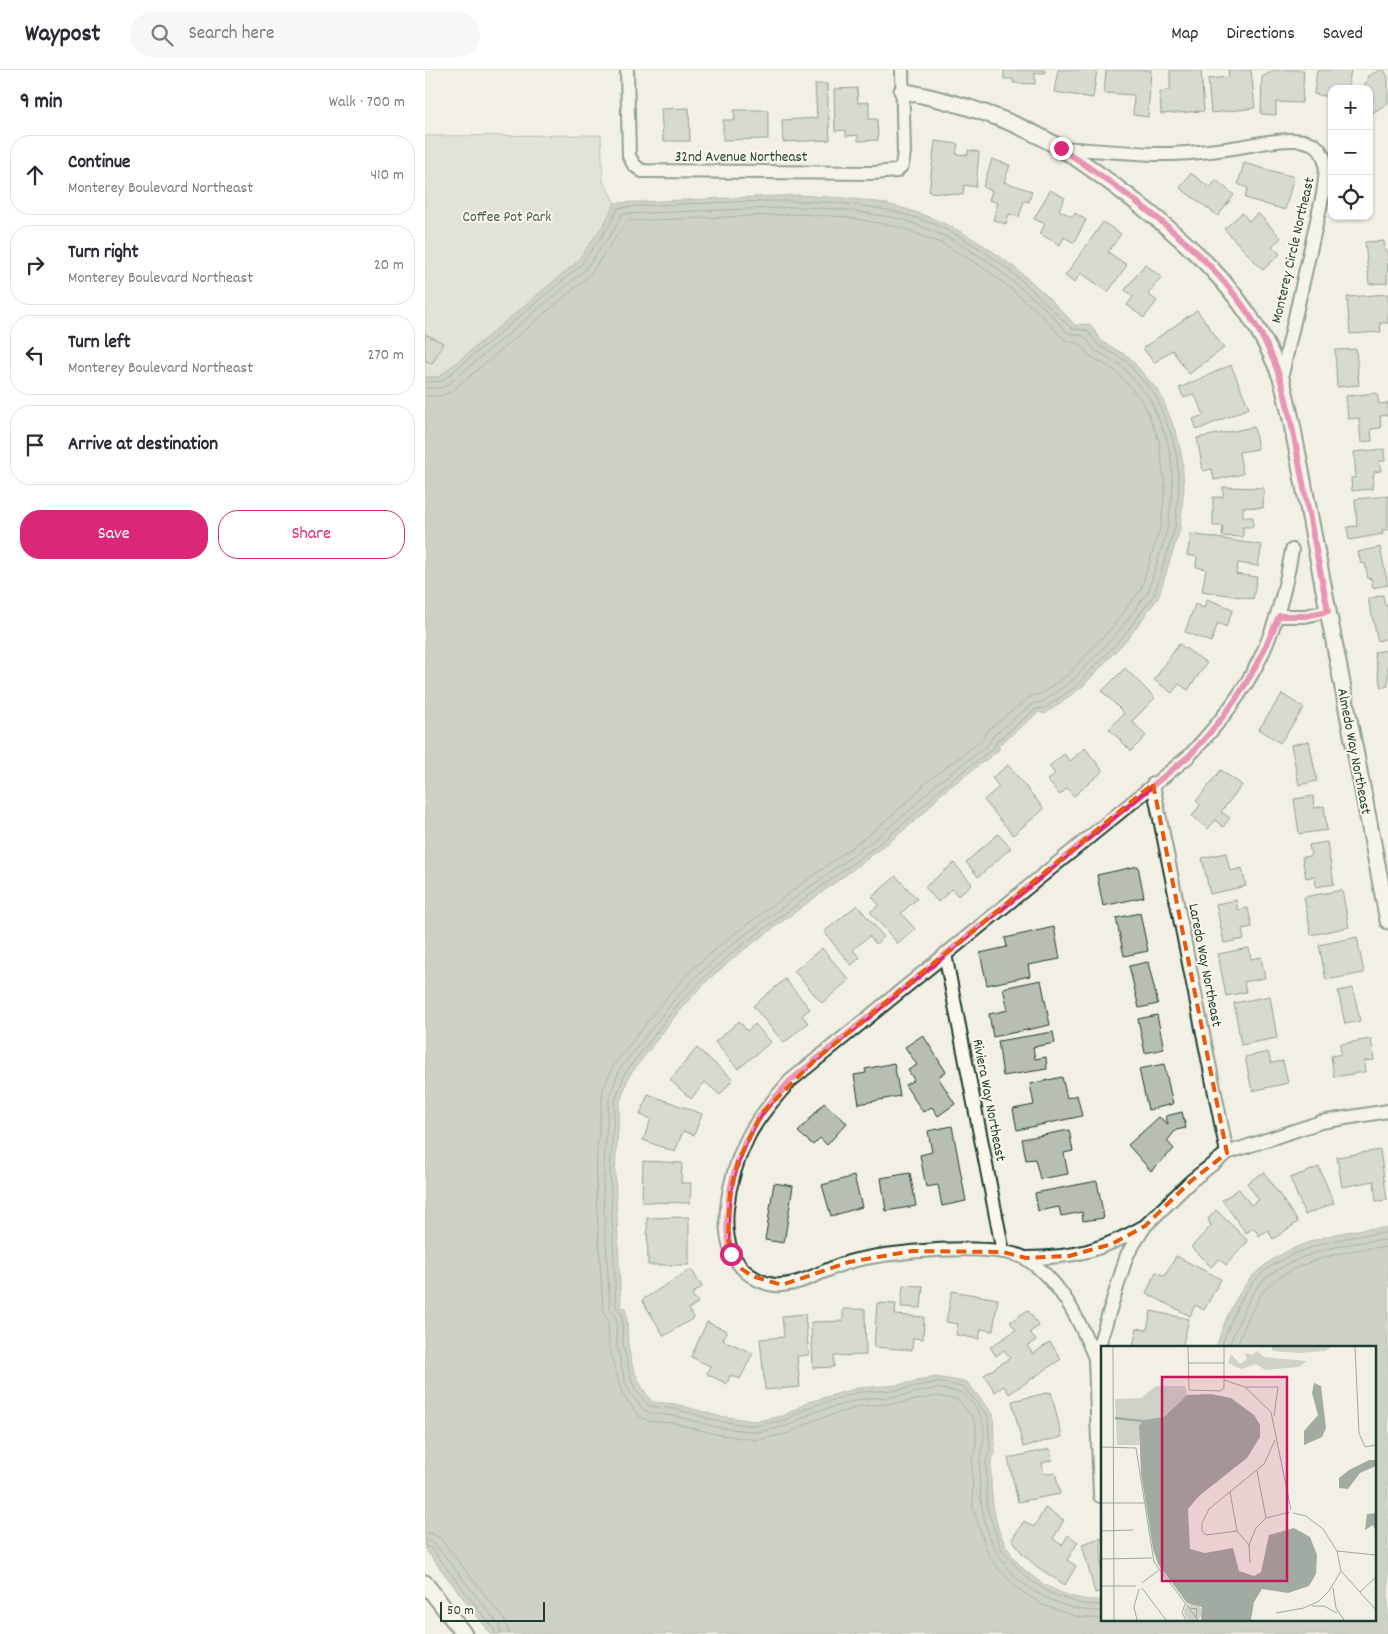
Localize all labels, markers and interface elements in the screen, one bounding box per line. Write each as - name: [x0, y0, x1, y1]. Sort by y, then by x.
- search box: [130, 12, 480, 57]
- text: Waypost: [25, 18, 100, 52]
- icon: search: [148, 21, 176, 49]
- text: Search here: [188, 21, 274, 48]
- text: Map: [1171, 22, 1198, 47]
- text: Directions: [1226, 22, 1295, 47]
- text: Saved: [1323, 22, 1363, 47]
- map controls: [1328, 85, 1373, 220]
- button: +: [1328, 85, 1373, 130]
- text: 9 min: [20, 88, 62, 118]
- text: Walk · 700 m: [329, 91, 405, 114]
- button: −: [1328, 130, 1373, 175]
- route end: [1050, 137, 1073, 160]
- street label: 32nd Avenue Northeast: [675, 147, 808, 169]
- text: Continue: [68, 150, 130, 177]
- icon: ahead: [21, 161, 49, 189]
- text: 410 m: [370, 164, 404, 187]
- street label: Monterey Circle Northeast: [1266, 175, 1322, 326]
- button: locate: [1328, 175, 1373, 220]
- text: Monterey Boulevard Northeast: [68, 177, 253, 200]
- park label: Coffee Pot Park: [463, 207, 551, 229]
- text: Turn right: [68, 240, 139, 267]
- icon: right: [21, 251, 49, 279]
- text: 20 m: [374, 254, 404, 277]
- text: Monterey Boulevard Northeast: [68, 267, 253, 290]
- text: Turn left: [68, 330, 131, 357]
- icon: left: [21, 341, 49, 369]
- text: 270 m: [368, 344, 404, 367]
- text: Monterey Boulevard Northeast: [68, 357, 253, 380]
- icon: arrive: [21, 431, 49, 459]
- text: Arrive at destination: [68, 432, 218, 459]
- button: Save: [20, 510, 208, 559]
- button: Share: [218, 510, 405, 559]
- street label: Almedo Way Northeast: [1330, 686, 1376, 817]
- street label: Laredo Way Northeast: [1181, 902, 1227, 1029]
- street label: Riviera Way Northeast: [965, 1037, 1011, 1164]
- route start: [720, 1243, 743, 1266]
- inset map: [1101, 1346, 1376, 1622]
- scale bar: [440, 1599, 545, 1622]
- text: 50 m: [447, 1601, 474, 1621]

